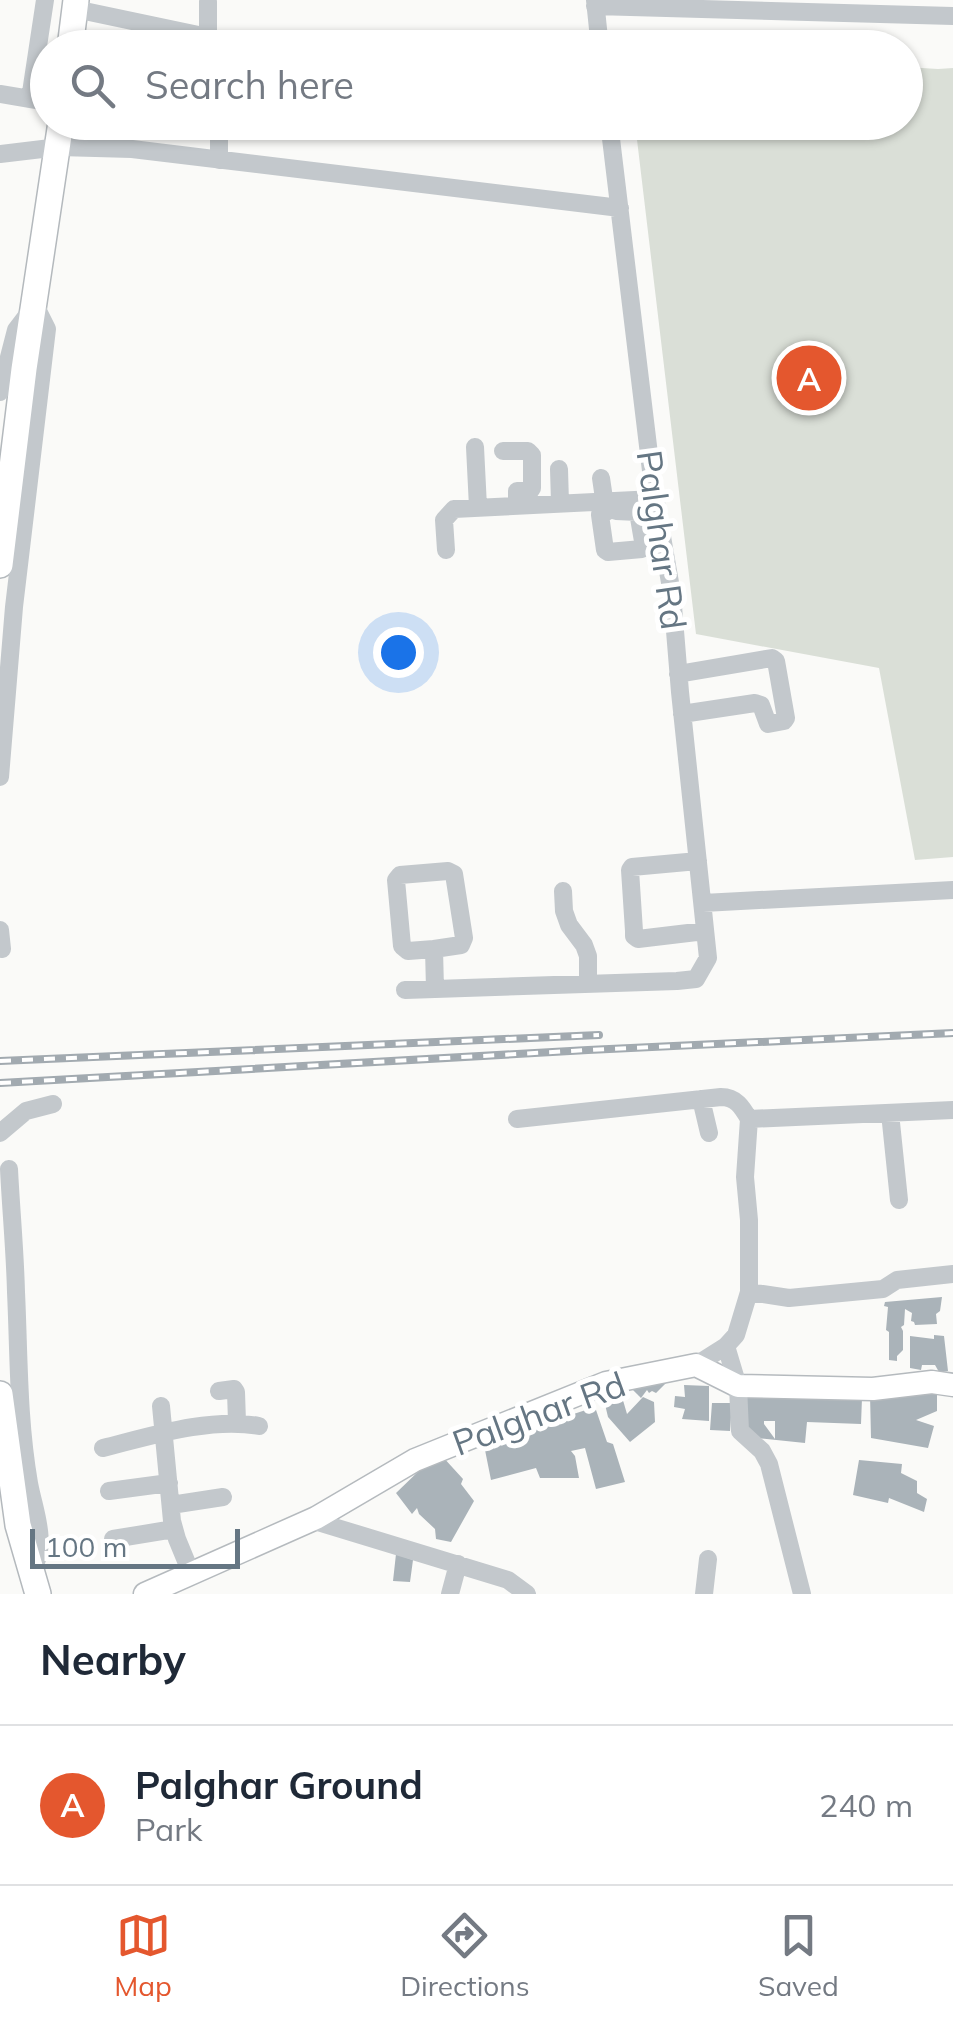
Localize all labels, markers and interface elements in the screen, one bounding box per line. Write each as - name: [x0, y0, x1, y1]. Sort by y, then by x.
- search box: [30, 30, 923, 140]
- icon: search: [65, 58, 120, 113]
- text: Search here: [145, 61, 354, 109]
- pin: A: [776, 340, 842, 416]
- street label: Palghar Rd: [628, 447, 696, 632]
- your location: [373, 627, 424, 678]
- street label: Palghar Rd: [446, 1362, 631, 1465]
- scale bar: [30, 1524, 240, 1568]
- text: 100 m: [45, 1529, 127, 1564]
- text: Nearby: [40, 1633, 186, 1686]
- text: Palghar Ground: [135, 1761, 423, 1809]
- text: A: [60, 1785, 85, 1825]
- text: 240 m: [819, 1785, 913, 1825]
- text: Park: [135, 1809, 202, 1849]
- tab: Map: [114, 1908, 172, 2003]
- tab: Directions: [400, 1908, 530, 2003]
- tab: Saved: [758, 1908, 839, 2003]

